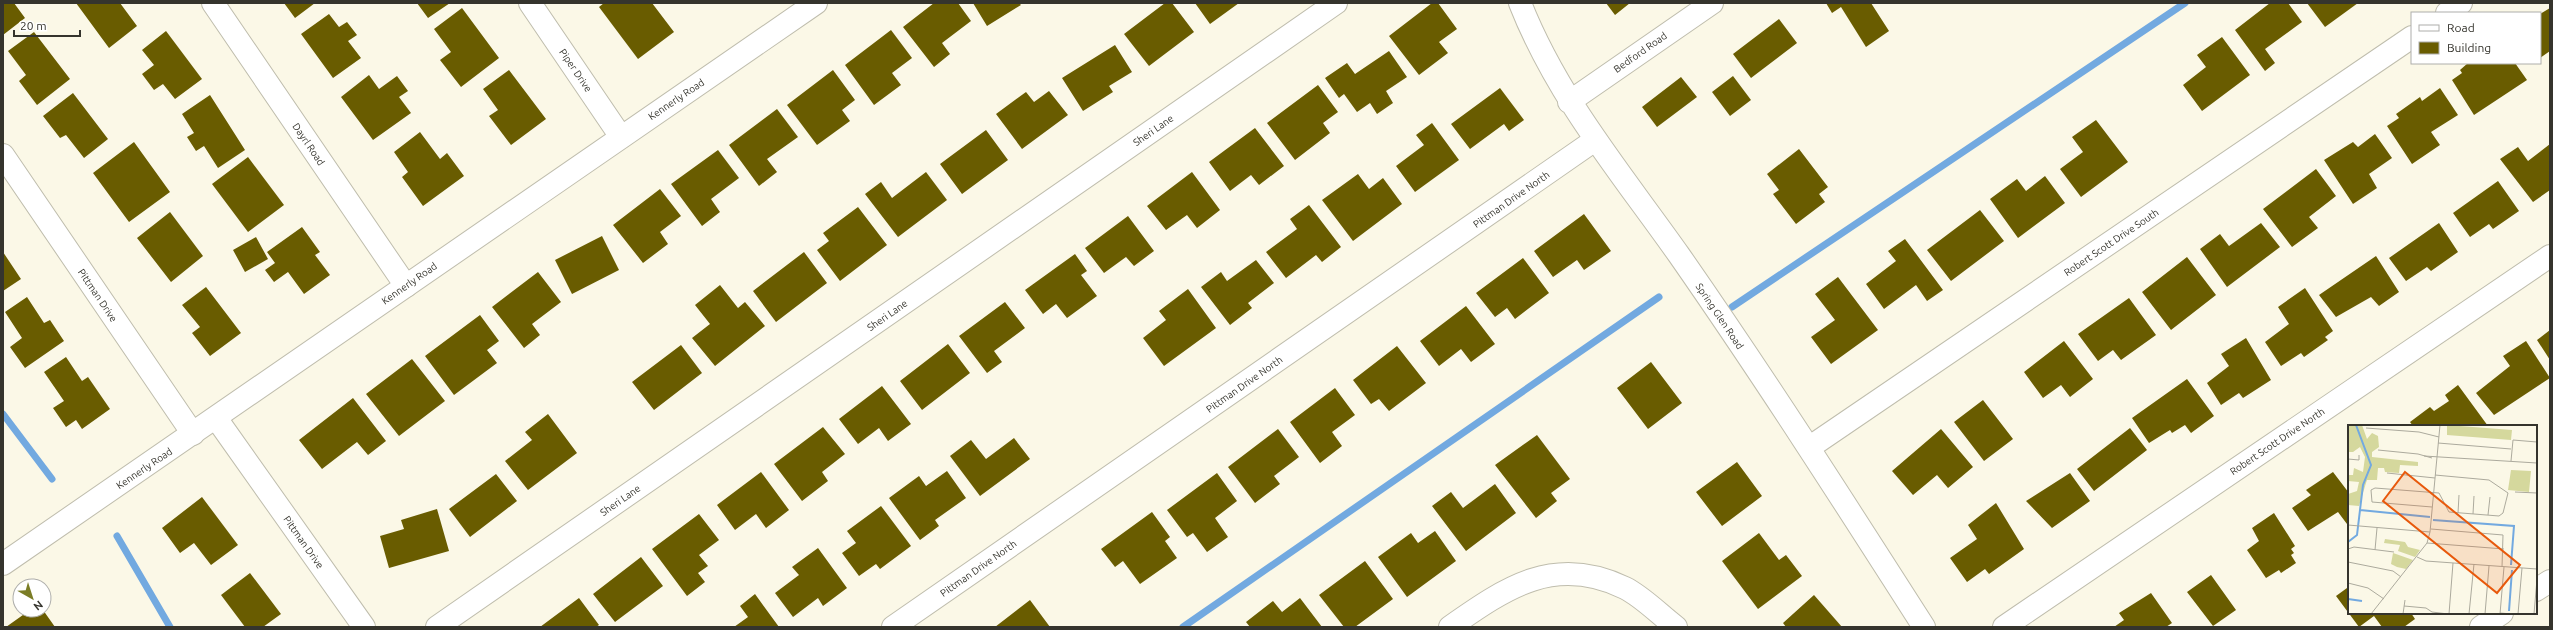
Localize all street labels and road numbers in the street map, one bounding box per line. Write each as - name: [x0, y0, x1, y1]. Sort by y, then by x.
- street label: Bedford Road: [1612, 30, 1669, 75]
- street label: Piper Drive: [557, 47, 594, 94]
- street label: Kennerly Road: [646, 77, 706, 122]
- street label: Sheri Lane: [1131, 113, 1175, 148]
- street label: Dayrl Road: [290, 121, 327, 168]
- street label: Pittman Drive North: [1471, 169, 1551, 230]
- street label: Robert Scott Drive South: [2062, 207, 2161, 278]
- street label: Kennerly Road: [380, 260, 439, 307]
- street label: Pittman Drive: [76, 267, 119, 324]
- street label: Spring Glen Road: [1694, 281, 1746, 351]
- street label: Sheri Lane: [865, 298, 909, 333]
- street label: Pittman Drive North: [1204, 354, 1284, 415]
- street label: Robert Scott Drive North: [2228, 406, 2327, 477]
- street label: Kennerly Road: [114, 446, 174, 491]
- street label: Sheri Lane: [598, 483, 642, 518]
- street label: Pittman Drive: [281, 514, 326, 571]
- street label: Pittman Drive North: [938, 538, 1018, 599]

